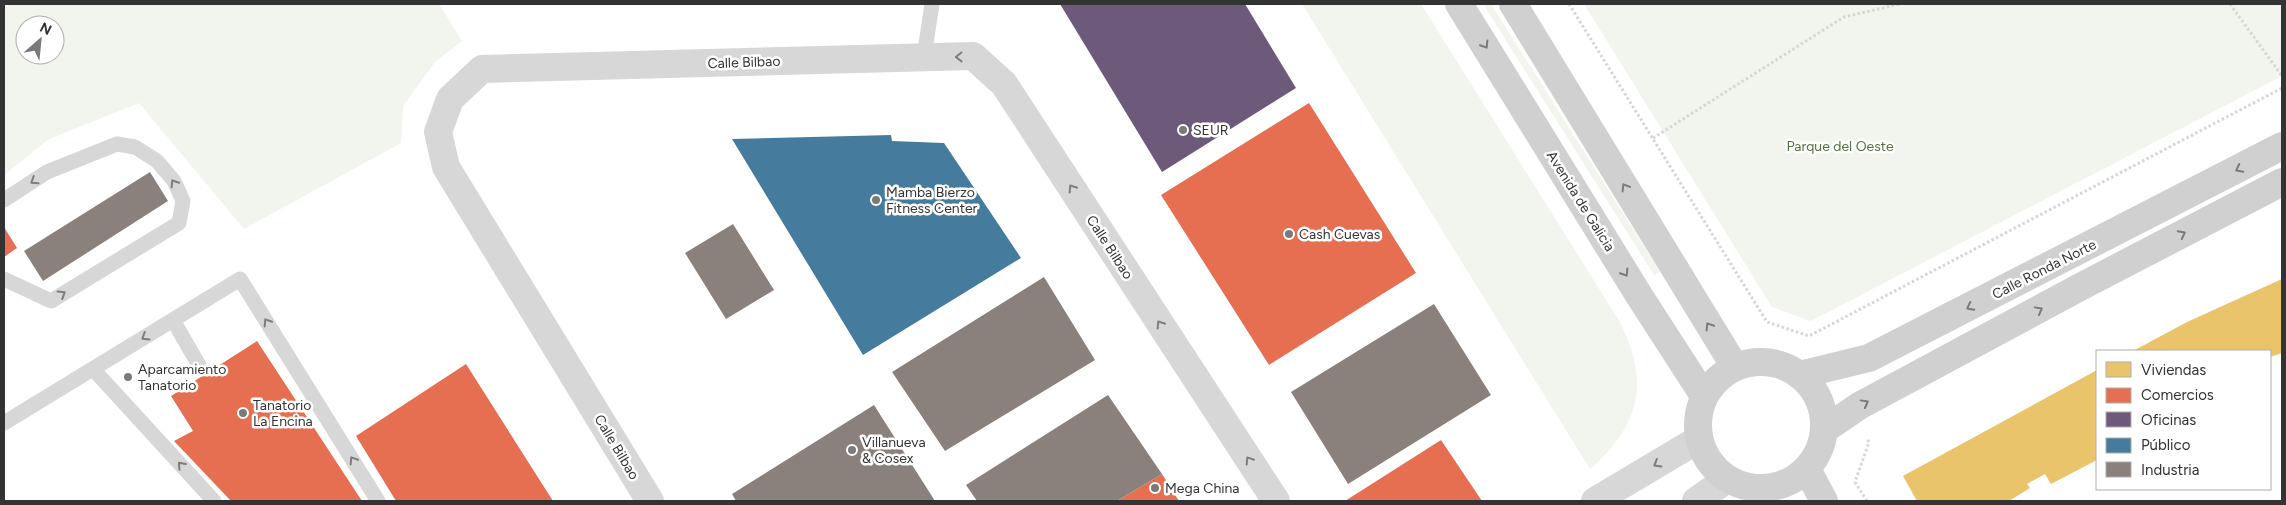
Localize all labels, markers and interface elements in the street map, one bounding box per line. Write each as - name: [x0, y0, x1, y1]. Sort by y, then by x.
- north arrow: [15, 15, 65, 65]
- text: N: [37, 19, 54, 39]
- one-way arrow: [1478, 40, 1488, 49]
- one-way arrow: [954, 51, 962, 62]
- street label: Calle Bilbao: [707, 53, 781, 72]
- place label: SEUR: [1193, 122, 1229, 139]
- marker: SEUR: [1177, 124, 1189, 136]
- park label: Parque del Oeste: [1786, 138, 1894, 155]
- street label: Avenida de Galicia: [1543, 148, 1618, 255]
- one-way arrow: [2235, 163, 2244, 173]
- one-way arrow: [30, 175, 40, 184]
- one-way arrow: [170, 179, 180, 188]
- place label: Mamba Bierzo Fitness Center: [886, 184, 978, 217]
- one-way arrow: [1068, 184, 1078, 193]
- one-way arrow: [1621, 184, 1631, 193]
- marker: Mamba Bierzo Fitness Center: [870, 194, 882, 206]
- street label: Calle Bilbao: [1083, 212, 1137, 282]
- place label: Cash Cuevas: [1299, 226, 1380, 243]
- marker: Cash Cuevas: [1283, 228, 1295, 240]
- one-way arrow: [2177, 230, 2186, 240]
- street label: Calle Ronda Norte: [1989, 236, 2099, 303]
- one-way arrow: [1619, 268, 1628, 277]
- one-way arrow: [57, 291, 66, 301]
- one-way arrow: [1966, 301, 1975, 311]
- one-way arrow: [2033, 306, 2042, 316]
- one-way arrow: [264, 318, 273, 327]
- one-way arrow: [1157, 321, 1167, 330]
- one-way arrow: [1706, 322, 1716, 331]
- one-way arrow: [141, 331, 150, 341]
- legend: [2096, 350, 2271, 490]
- place label: Aparcamiento Tanatorio: [138, 361, 226, 394]
- text: Viviendas: [2141, 361, 2206, 379]
- marker: Aparcamiento Tanatorio: [122, 371, 134, 383]
- text: Comercios: [2141, 386, 2214, 404]
- place label: Tanatorio La Encina: [253, 397, 313, 430]
- one-way arrow: [1859, 400, 1868, 410]
- marker: Tanatorio La Encina: [237, 407, 249, 419]
- text: Oficinas: [2141, 411, 2196, 429]
- street label: Calle Bilbao: [591, 412, 643, 483]
- place label: Villanueva & Cosex: [862, 434, 926, 467]
- text: Público: [2141, 436, 2191, 454]
- marker: Villanueva & Cosex: [846, 444, 858, 456]
- one-way arrow: [349, 456, 359, 465]
- one-way arrow: [1246, 457, 1255, 466]
- one-way arrow: [1654, 458, 1663, 468]
- text: Industria: [2141, 461, 2199, 479]
- one-way arrow: [178, 462, 187, 471]
- place label: Mega China: [1165, 480, 1239, 497]
- marker: Mega China: [1149, 482, 1161, 494]

